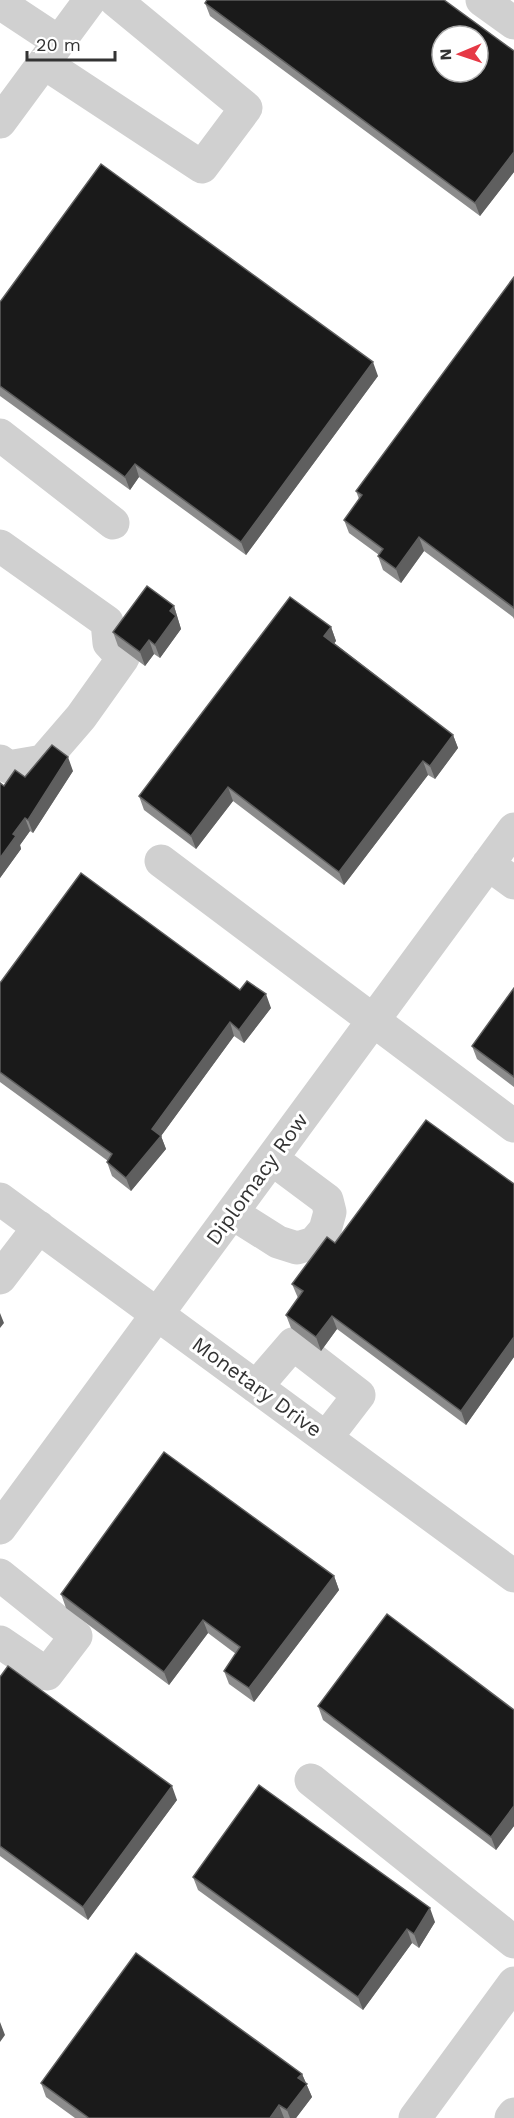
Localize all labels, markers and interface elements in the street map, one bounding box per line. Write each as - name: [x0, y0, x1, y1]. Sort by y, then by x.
- scale bar: [27, 24, 116, 62]
- north arrow: [430, 24, 490, 84]
- text: 20 m: [36, 34, 81, 55]
- text: N: [436, 48, 455, 61]
- street label: Diplomacy Row: [200, 1108, 313, 1250]
- street label: Monetary Drive: [188, 1331, 327, 1442]

